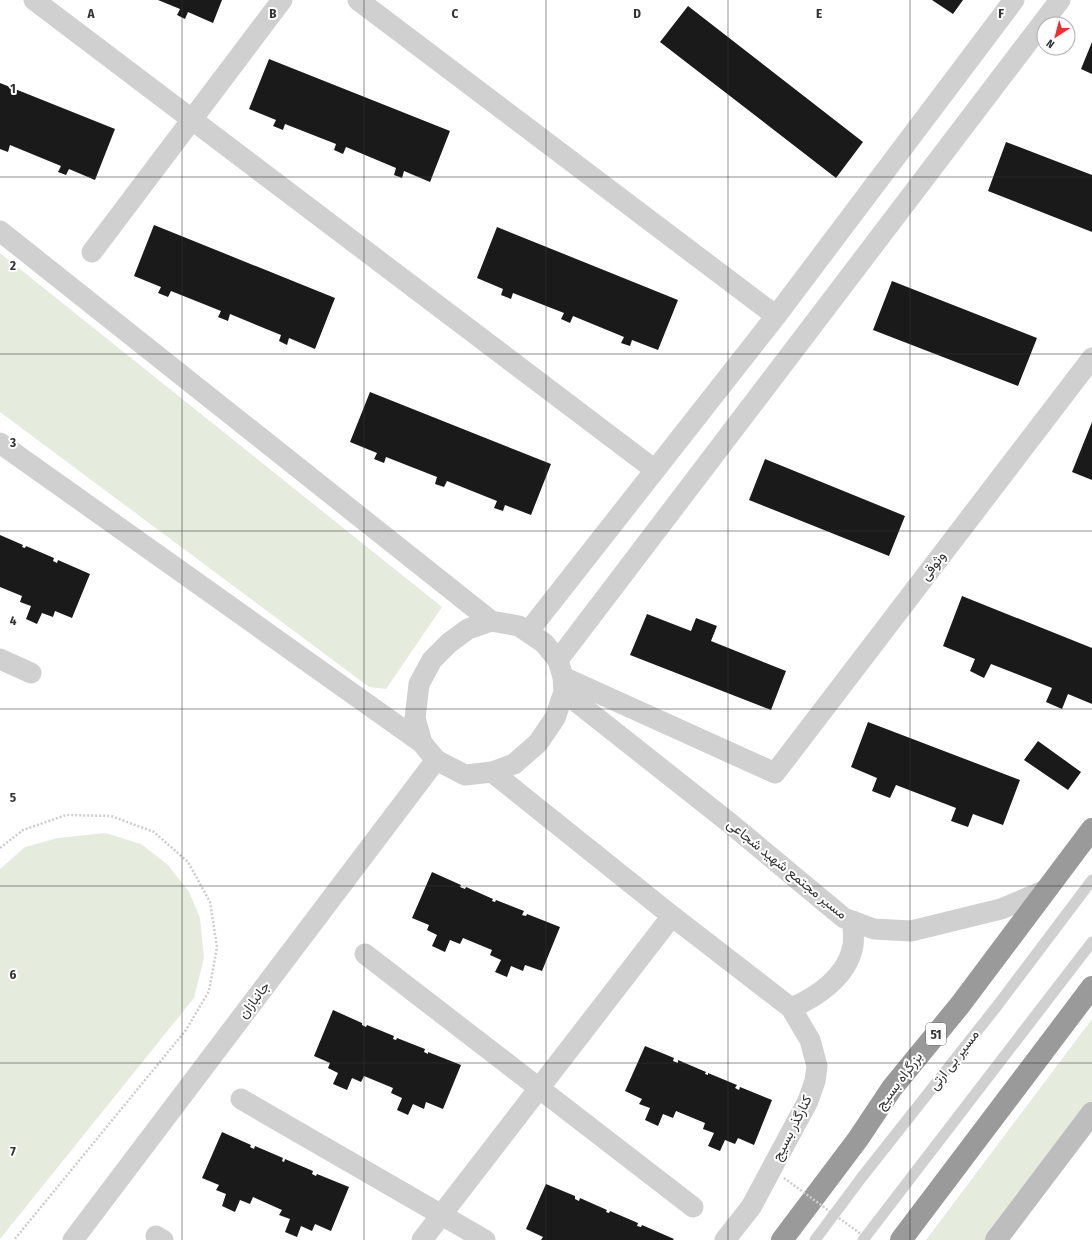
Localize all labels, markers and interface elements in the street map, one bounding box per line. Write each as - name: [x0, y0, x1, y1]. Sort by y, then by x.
- text: A: [86, 6, 95, 21]
- text: B: [269, 6, 277, 21]
- text: C: [452, 6, 459, 21]
- text: D: [633, 6, 641, 21]
- text: E: [816, 6, 822, 21]
- text: F: [998, 6, 1004, 21]
- north arrow: [1036, 16, 1076, 56]
- text: N: [1044, 36, 1057, 51]
- text: 1: [10, 81, 16, 96]
- text: 2: [9, 258, 16, 273]
- text: 3: [9, 435, 16, 450]
- street label: وثوقی: [917, 548, 949, 584]
- text: 4: [10, 613, 17, 628]
- text: 5: [10, 790, 16, 805]
- street label: مسیر مجتمع شهید شجاعی: [722, 815, 851, 924]
- text: 6: [10, 967, 17, 982]
- street label: جانبازان: [235, 978, 273, 1022]
- road number: 51: [926, 1023, 946, 1045]
- street label: مسیر بی ارتی: [925, 1026, 983, 1094]
- street label: بزرگراه بسیج: [872, 1049, 928, 1114]
- street label: کنارگذر بسیج: [768, 1092, 818, 1165]
- text: 7: [10, 1144, 16, 1159]

